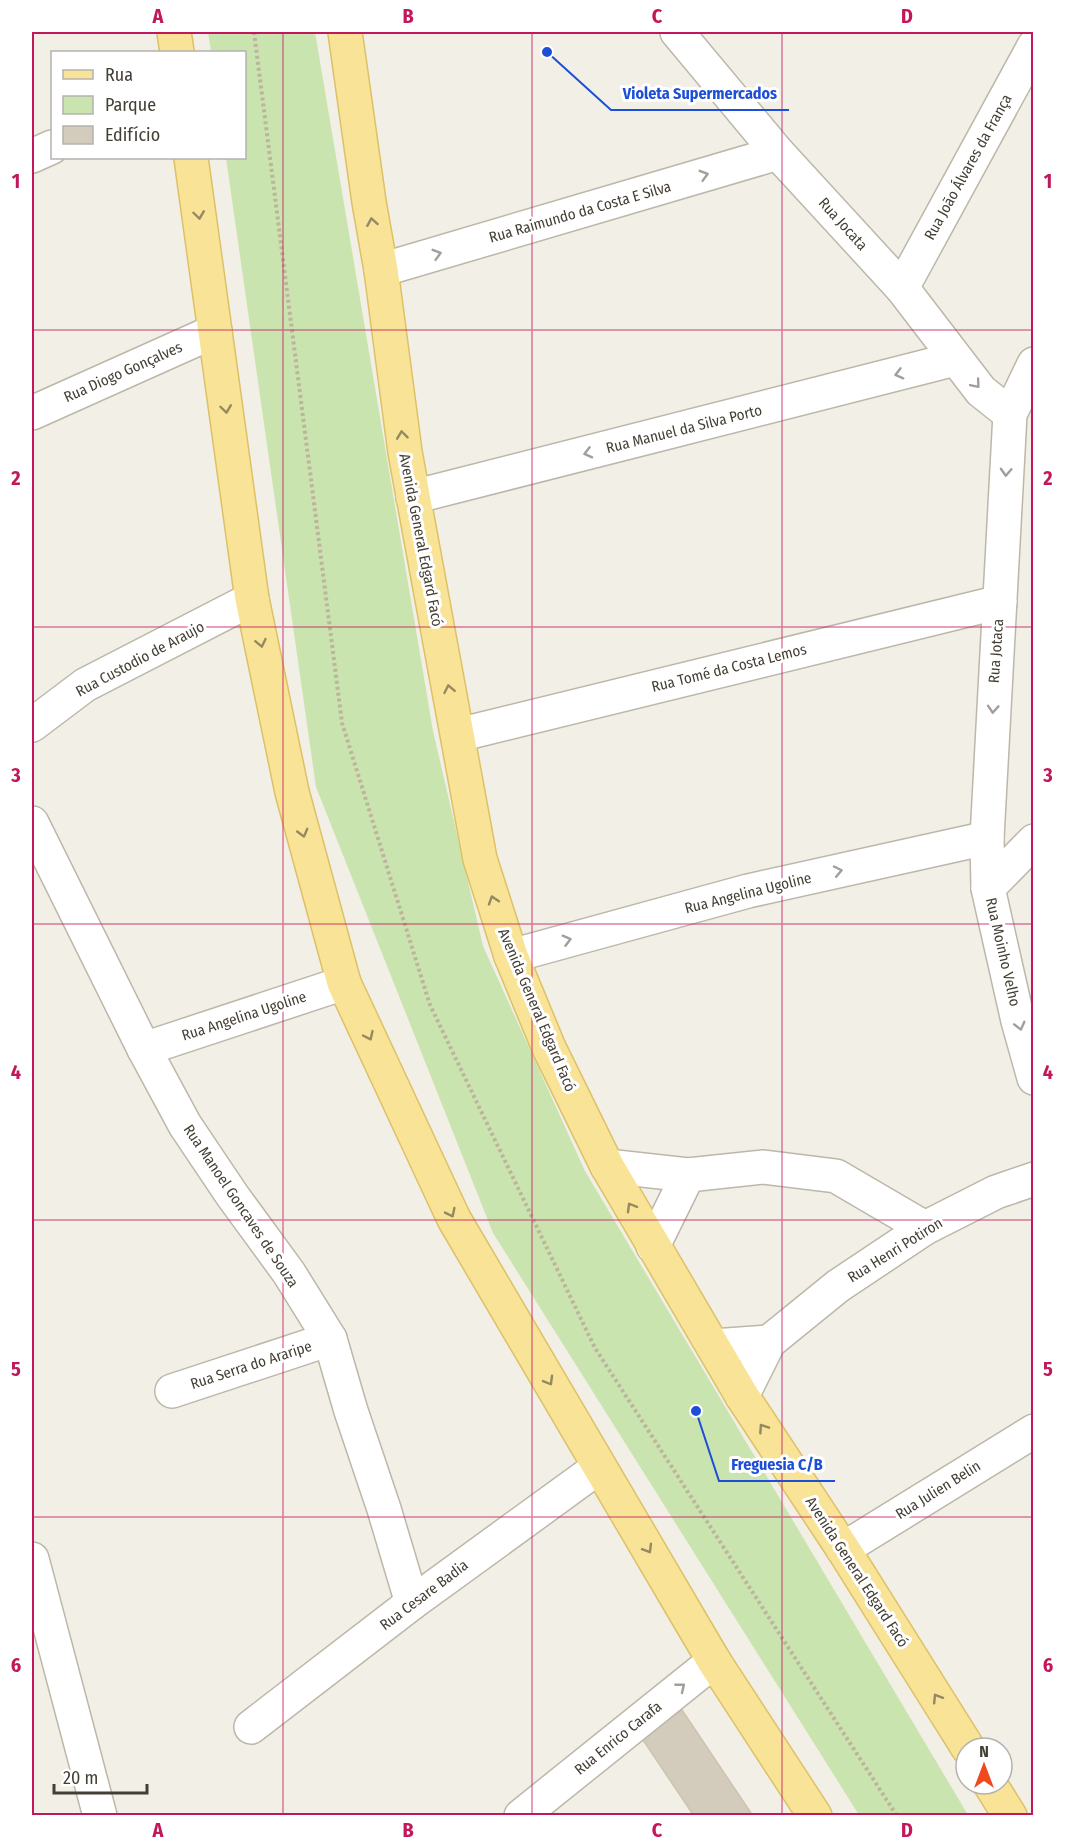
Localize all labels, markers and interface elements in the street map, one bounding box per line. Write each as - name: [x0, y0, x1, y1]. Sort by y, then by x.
- text: A: [152, 4, 165, 28]
- text: B: [402, 4, 414, 28]
- text: C: [652, 4, 663, 28]
- text: D: [901, 4, 913, 28]
- legend: [51, 51, 246, 159]
- text: Rua: [105, 64, 133, 86]
- callout: Violeta Supermercados: [611, 76, 789, 110]
- text: Violeta Supermercados: [622, 84, 777, 103]
- street label: Rua João Álvares da França: [920, 91, 1016, 243]
- text: Parque: [105, 94, 156, 116]
- text: Edifício: [105, 124, 160, 146]
- text: 1: [12, 169, 20, 193]
- text: 1: [1044, 169, 1052, 193]
- one-way arrow: [698, 170, 709, 182]
- street label: Rua Raimundo da Costa E Silva: [487, 177, 673, 247]
- street label: Rua Jocata: [815, 194, 871, 254]
- one-way arrow: [193, 211, 205, 220]
- one-way arrow: [366, 217, 379, 227]
- one-way arrow: [431, 249, 442, 261]
- street label: Rua Diogo Gonçalves: [61, 338, 185, 406]
- one-way arrow: [894, 366, 904, 379]
- one-way arrow: [969, 377, 980, 388]
- street label: Rua Manuel da Silva Porto: [604, 401, 764, 457]
- one-way arrow: [219, 404, 232, 413]
- one-way arrow: [397, 431, 409, 440]
- one-way arrow: [583, 446, 593, 459]
- street label: Avenida General Edgard Facó: [395, 452, 447, 628]
- text: 2: [10, 466, 21, 490]
- text: 2: [1042, 466, 1053, 490]
- one-way arrow: [1000, 468, 1013, 477]
- street label: Rua Custodio de Araujo: [73, 617, 207, 700]
- street label: Rua Jotaca: [985, 618, 1007, 684]
- one-way arrow: [254, 638, 267, 648]
- street label: Rua Tomé da Costa Lemos: [650, 640, 808, 696]
- one-way arrow: [443, 684, 456, 694]
- one-way arrow: [986, 704, 999, 713]
- text: 3: [10, 763, 21, 787]
- text: 3: [1042, 763, 1053, 787]
- one-way arrow: [296, 828, 309, 838]
- one-way arrow: [832, 866, 842, 879]
- street label: Rua Angelina Ugoline: [683, 869, 813, 917]
- one-way arrow: [488, 895, 500, 906]
- street label: Rua Moinho Velho: [982, 896, 1024, 1008]
- street label: Avenida General Edgard Facó: [494, 926, 580, 1094]
- one-way arrow: [562, 935, 572, 948]
- street label: Rua Angelina Ugoline: [179, 987, 309, 1045]
- one-way arrow: [1012, 1021, 1025, 1031]
- one-way arrow: [361, 1029, 373, 1040]
- text: 4: [11, 1060, 21, 1084]
- text: 4: [1043, 1060, 1053, 1084]
- street label: Rua Manoel Goncaves de Souza: [180, 1121, 302, 1291]
- one-way arrow: [626, 1203, 638, 1213]
- one-way arrow: [443, 1206, 455, 1217]
- street label: Rua Henri Potiron: [844, 1214, 946, 1286]
- street label: Rua Serra do Araripe: [188, 1337, 314, 1393]
- text: 5: [11, 1357, 21, 1381]
- text: 5: [1043, 1357, 1053, 1381]
- one-way arrow: [542, 1375, 553, 1385]
- one-way arrow: [760, 1424, 771, 1435]
- callout: Freguesia C/B: [719, 1447, 835, 1481]
- text: Freguesia C/B: [731, 1455, 823, 1474]
- street label: Rua Julien Belin: [892, 1457, 984, 1523]
- street label: Avenida General Edgard Facó: [802, 1493, 912, 1651]
- one-way arrow: [641, 1543, 652, 1553]
- street label: Rua Cesare Badia: [376, 1556, 472, 1634]
- text: 6: [11, 1653, 21, 1677]
- text: 6: [1043, 1653, 1053, 1677]
- one-way arrow: [674, 1684, 685, 1695]
- one-way arrow: [933, 1694, 945, 1704]
- street label: Rua Enrico Carafa: [571, 1697, 665, 1779]
- north arrow: [954, 1736, 1014, 1796]
- text: N: [979, 1742, 989, 1761]
- scale bar: [54, 1757, 147, 1795]
- text: 20 m: [63, 1767, 98, 1789]
- text: A: [152, 1818, 165, 1842]
- text: B: [402, 1818, 414, 1842]
- text: C: [652, 1818, 663, 1842]
- text: D: [901, 1818, 913, 1842]

